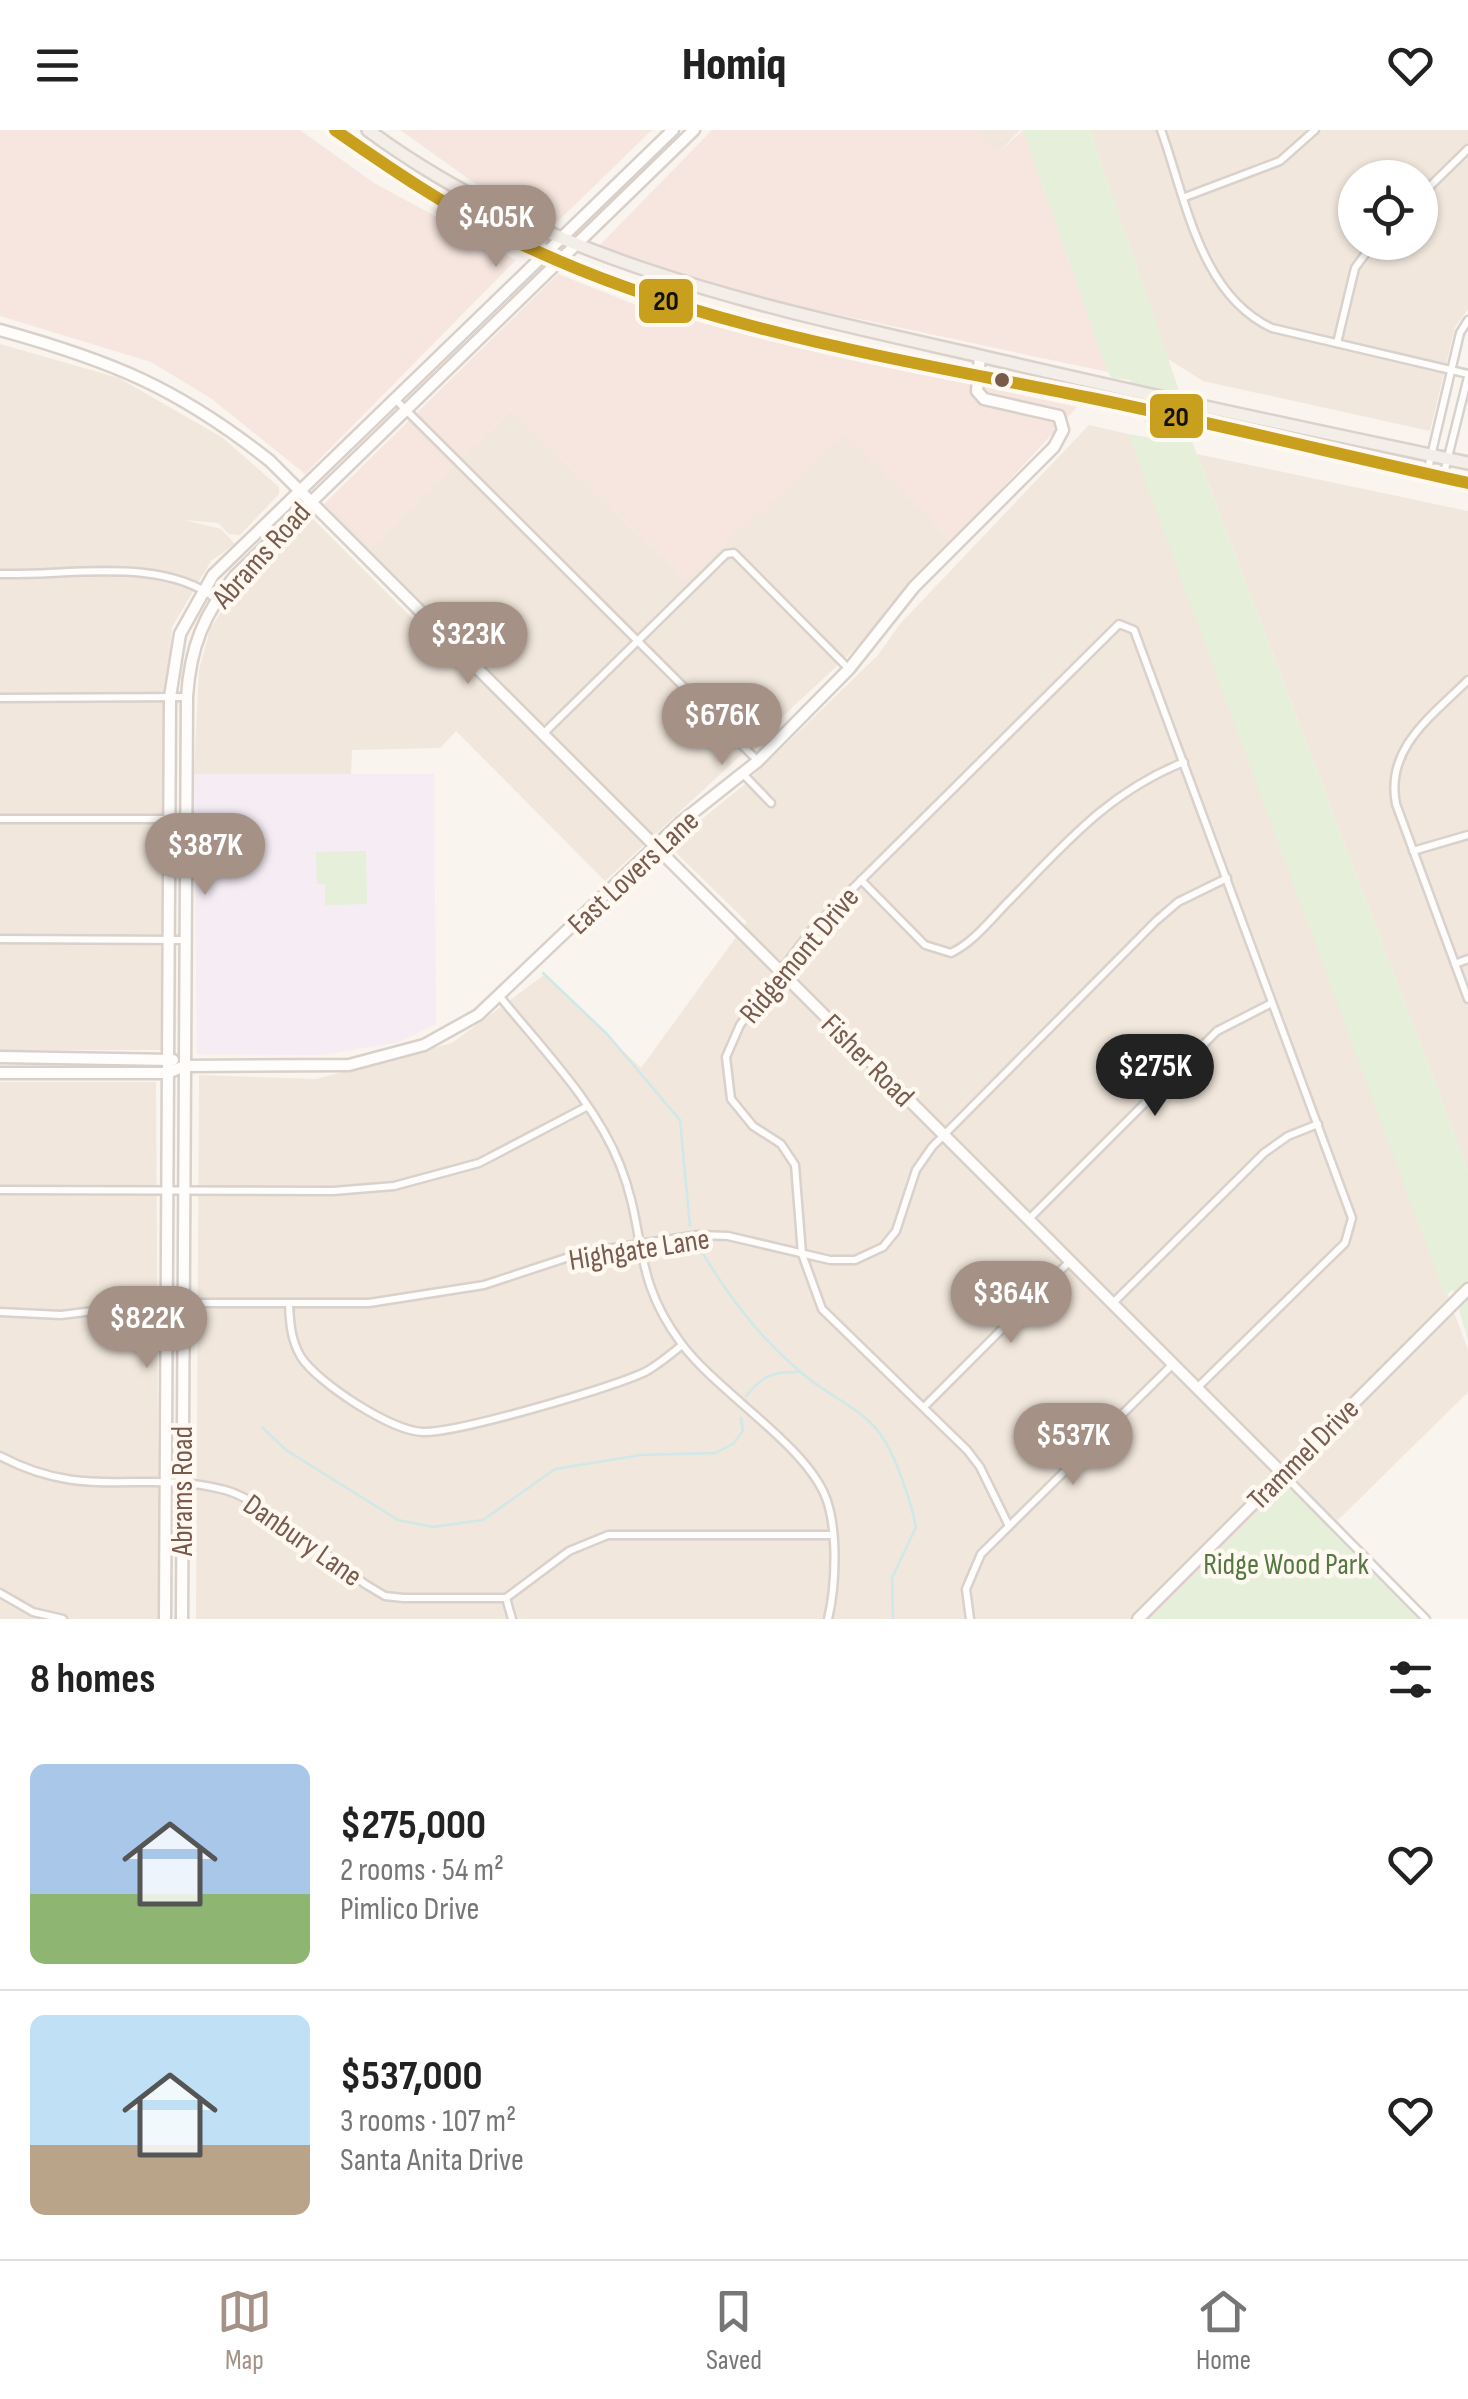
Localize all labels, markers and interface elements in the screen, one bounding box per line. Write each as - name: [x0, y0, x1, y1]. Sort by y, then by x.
- icon: menu: [30, 38, 85, 93]
- text: Homiq: [682, 38, 786, 93]
- icon: heart: [1383, 38, 1438, 93]
- map controls: [1338, 160, 1438, 260]
- button: locate: [1338, 160, 1438, 260]
- pin: $405K: [426, 185, 566, 270]
- text: $405K: [458, 198, 534, 237]
- line badge: 20: [637, 277, 695, 325]
- text: 20: [653, 285, 679, 318]
- unlabelled marker: [992, 370, 1012, 390]
- line badge: 20: [1148, 392, 1205, 440]
- text: 20: [1163, 401, 1189, 434]
- street label: Abrams Road: [204, 495, 319, 617]
- pin: $323K: [398, 602, 538, 687]
- text: $323K: [431, 615, 505, 654]
- pin: $676K: [652, 683, 792, 768]
- text: $676K: [684, 696, 760, 735]
- street label: East Lovers Lane: [561, 803, 707, 942]
- pin: $387K: [135, 813, 275, 898]
- text: $387K: [167, 826, 243, 865]
- street label: Ridgemont Drive: [732, 880, 867, 1031]
- street label: Fisher Road: [813, 1007, 921, 1115]
- pin: $275K: [1085, 1034, 1225, 1119]
- text: $275K: [1118, 1047, 1192, 1086]
- street label: Highgate Lane: [566, 1221, 712, 1279]
- pin: $364K: [941, 1261, 1081, 1346]
- text: $364K: [973, 1274, 1049, 1313]
- pin: $822K: [77, 1286, 217, 1371]
- text: $822K: [109, 1299, 185, 1338]
- street label: Trammel Drive: [1240, 1391, 1367, 1518]
- pin: $537K: [1003, 1403, 1143, 1488]
- text: $537K: [1036, 1416, 1110, 1455]
- street label: Abrams Road: [165, 1426, 201, 1557]
- street label: Danbury Lane: [236, 1487, 369, 1595]
- park label: Ridge Wood Park: [1203, 1547, 1369, 1583]
- icon: filters: [1383, 1652, 1438, 1707]
- text: 8 homes: [30, 1654, 155, 1705]
- text: $275,000: [340, 1800, 486, 1851]
- icon: home: [110, 1804, 230, 1924]
- icon: heart: [1383, 1837, 1438, 1892]
- text: 2 rooms · 54 m²: [340, 1851, 504, 1890]
- text: Pimlico Drive: [340, 1890, 480, 1929]
- text: $537,000: [340, 2051, 482, 2102]
- icon: home: [110, 2055, 230, 2175]
- icon: heart: [1383, 2088, 1438, 2143]
- text: 3 rooms · 107 m²: [340, 2102, 516, 2141]
- text: Santa Anita Drive: [340, 2141, 524, 2180]
- tab: Map: [217, 2284, 272, 2377]
- tab: Saved: [706, 2284, 762, 2377]
- tab: Home: [1196, 2284, 1251, 2377]

